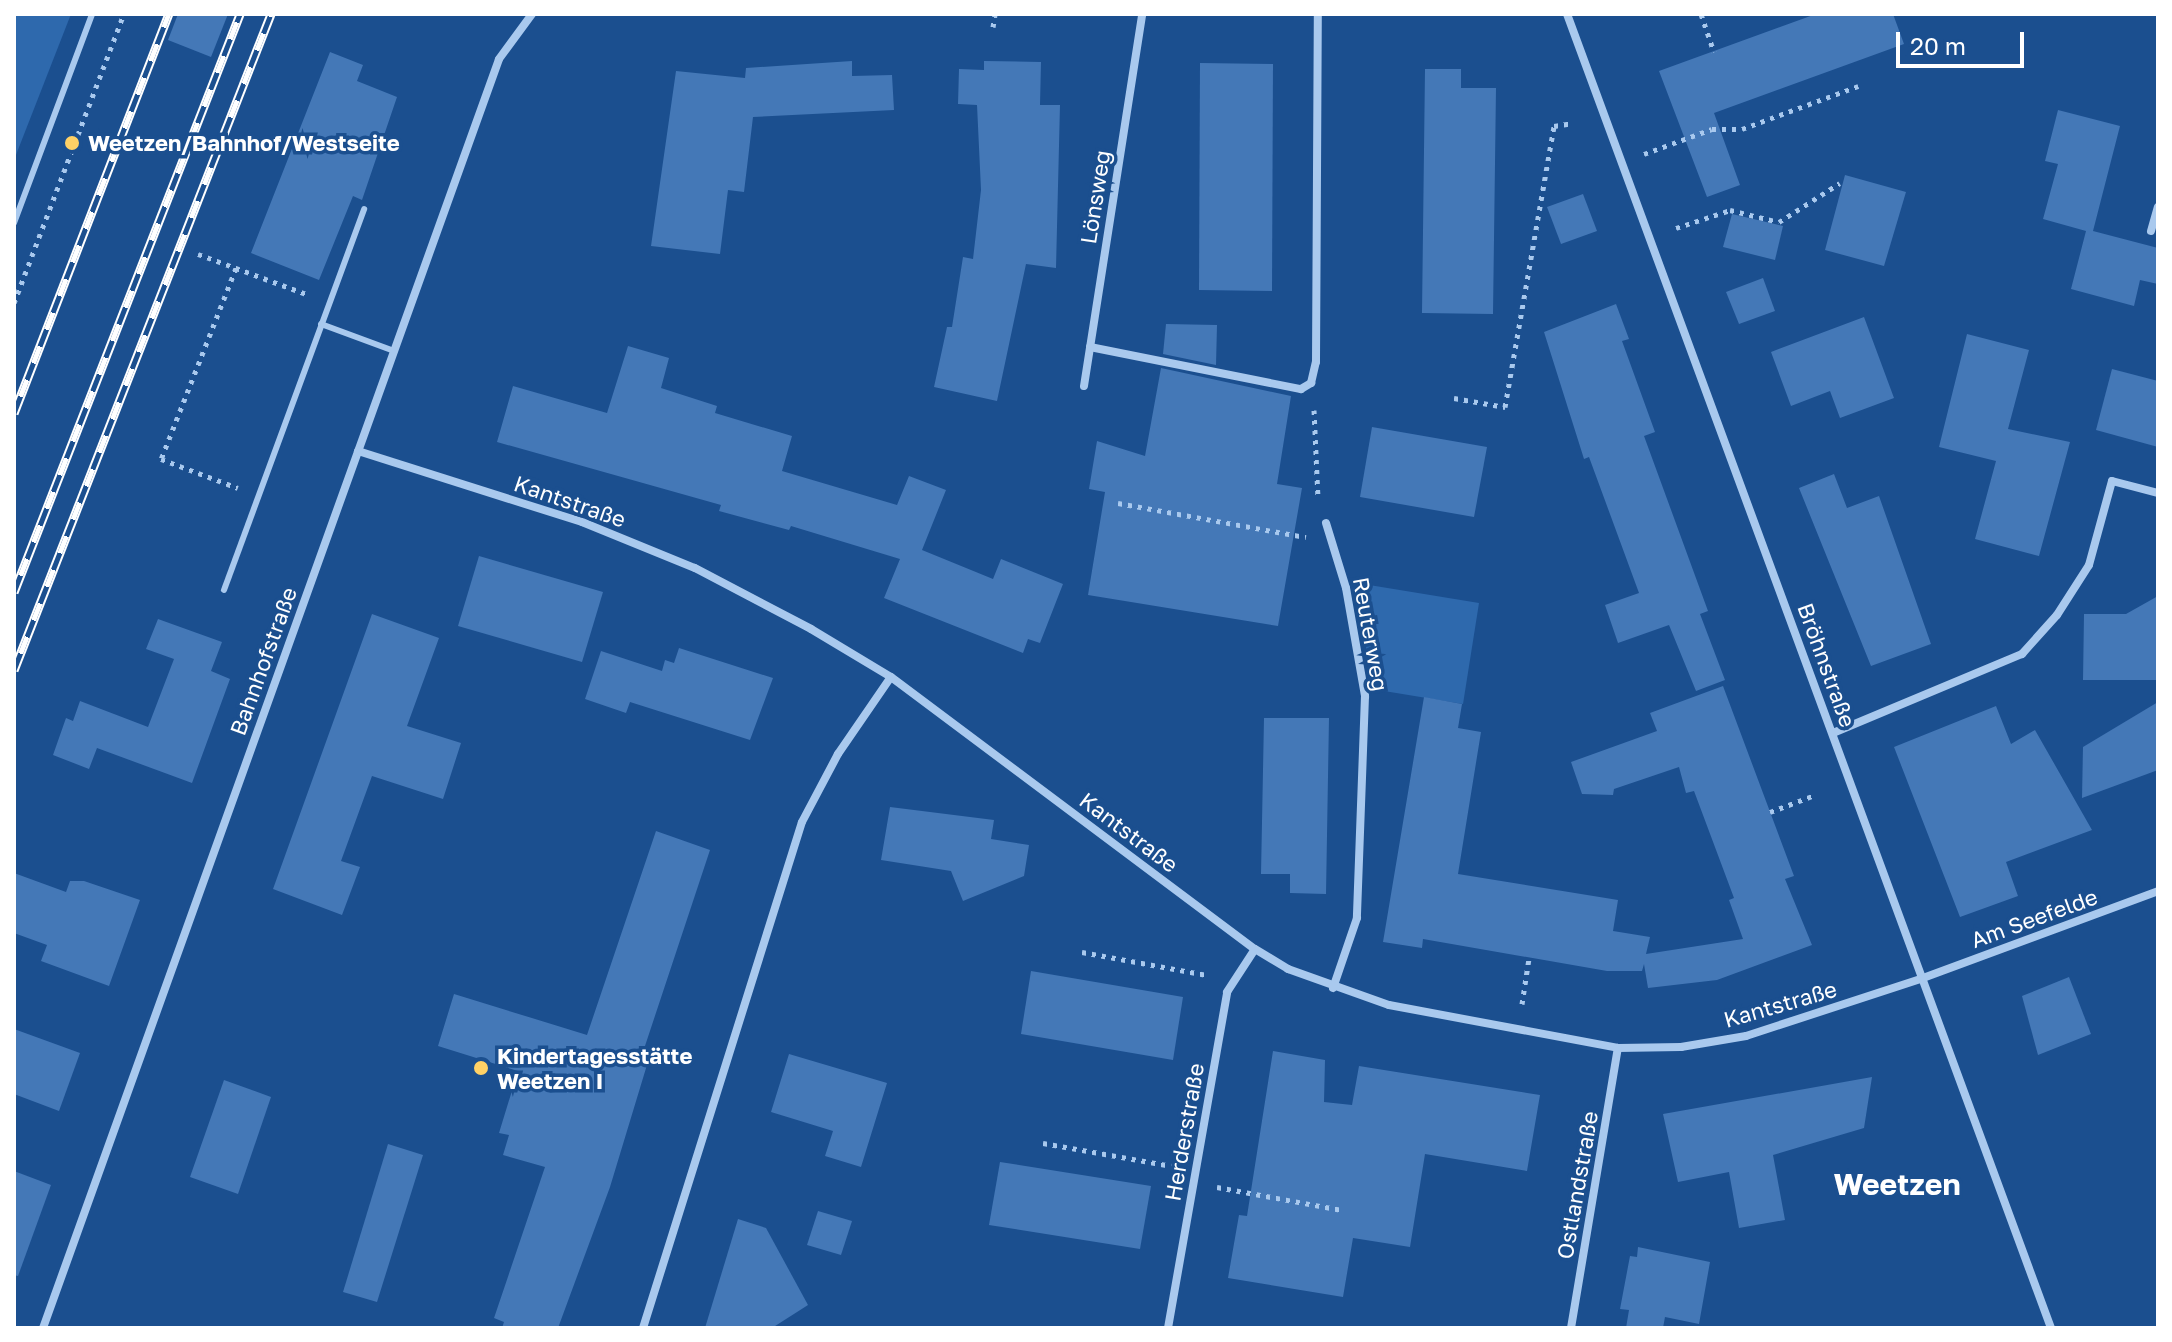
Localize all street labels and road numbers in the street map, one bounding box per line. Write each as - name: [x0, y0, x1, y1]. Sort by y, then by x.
- street label: Lönsweg: [1075, 148, 1115, 246]
- street label: Kantstraße: [511, 470, 629, 532]
- street label: Reuterweg: [1348, 575, 1394, 693]
- street label: Bahnhofstraße: [224, 583, 302, 739]
- street label: Bröhnstraße: [1792, 599, 1862, 731]
- street label: Kantstraße: [1075, 786, 1183, 878]
- street label: Am Seefelde: [1967, 883, 2101, 953]
- street label: Kantstraße: [1720, 975, 1840, 1033]
- street label: Herderstraße: [1159, 1061, 1209, 1203]
- street label: Ostlandstraße: [1551, 1109, 1603, 1261]

